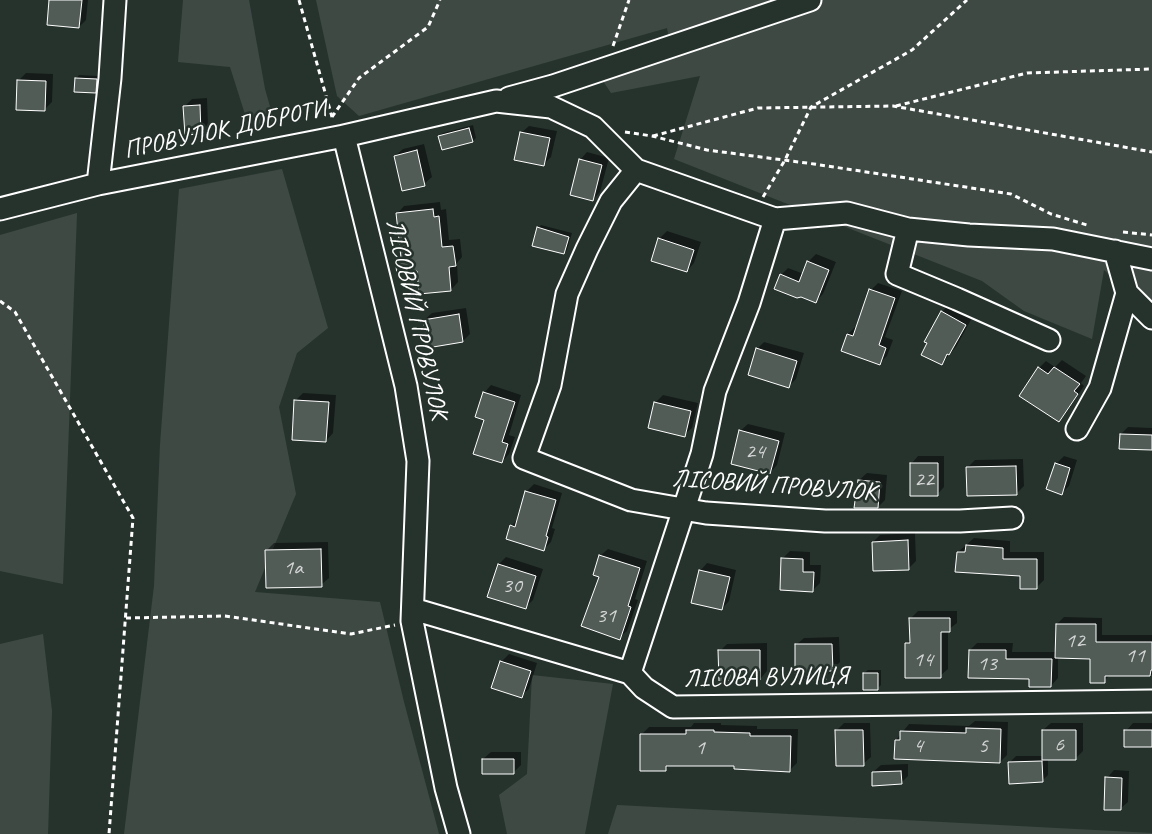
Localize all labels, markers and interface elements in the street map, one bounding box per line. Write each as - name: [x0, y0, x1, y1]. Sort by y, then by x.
- street label: ПРОВУЛОК ДОБРОТИ: [121, 94, 329, 166]
- street label: ЛІСОВИЙ ПРОВУЛОК: [378, 216, 454, 422]
- house number: 24: [745, 439, 765, 465]
- street label: ЛІСОВИЙ ПРОВУЛОК: [671, 464, 877, 508]
- house number: 22: [914, 467, 934, 493]
- house number: 1а: [283, 555, 303, 581]
- house number: 30: [502, 573, 522, 599]
- house number: 31: [596, 603, 616, 629]
- house number: 12: [1065, 628, 1085, 654]
- house number: 11: [1125, 643, 1145, 669]
- house number: 14: [913, 647, 933, 673]
- house number: 13: [977, 651, 997, 677]
- street label: ЛІСОВА ВУЛИЦЯ: [684, 662, 848, 694]
- house number: 6: [1054, 732, 1064, 758]
- house number: 4: [913, 733, 923, 759]
- house number: 5: [978, 733, 988, 759]
- house number: 1: [695, 735, 705, 761]

